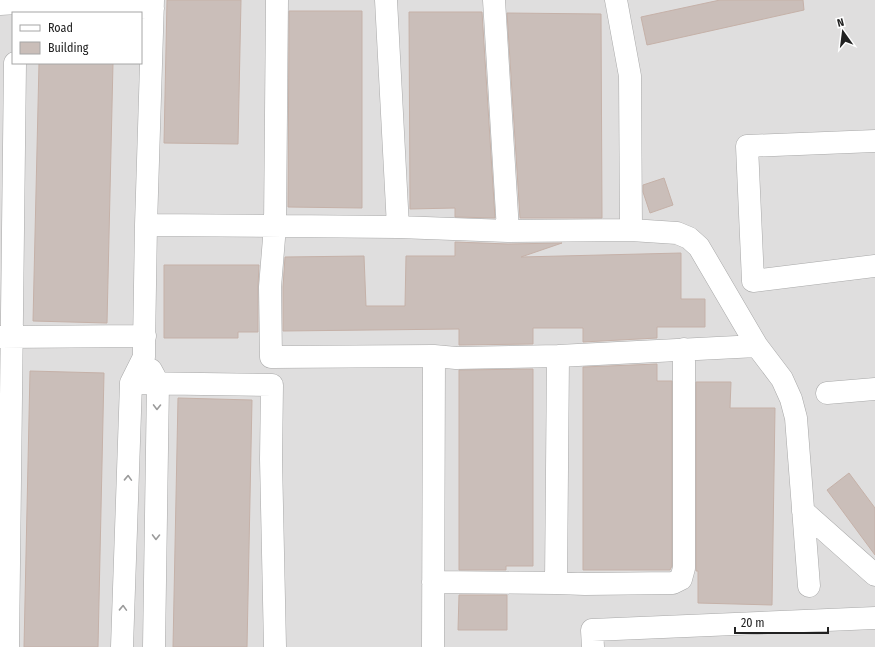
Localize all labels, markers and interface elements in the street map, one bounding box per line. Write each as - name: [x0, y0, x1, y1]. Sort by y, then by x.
- legend: [12, 12, 142, 64]
- north arrow: [823, 12, 863, 52]
- text: N: [836, 16, 845, 30]
- text: Road: [48, 21, 73, 35]
- text: Building: [48, 41, 89, 55]
- one-way arrow: [153, 404, 161, 410]
- one-way arrow: [123, 475, 132, 481]
- one-way arrow: [152, 534, 160, 540]
- one-way arrow: [119, 605, 127, 611]
- scale bar: [735, 609, 828, 635]
- text: 20 m: [741, 616, 765, 630]

